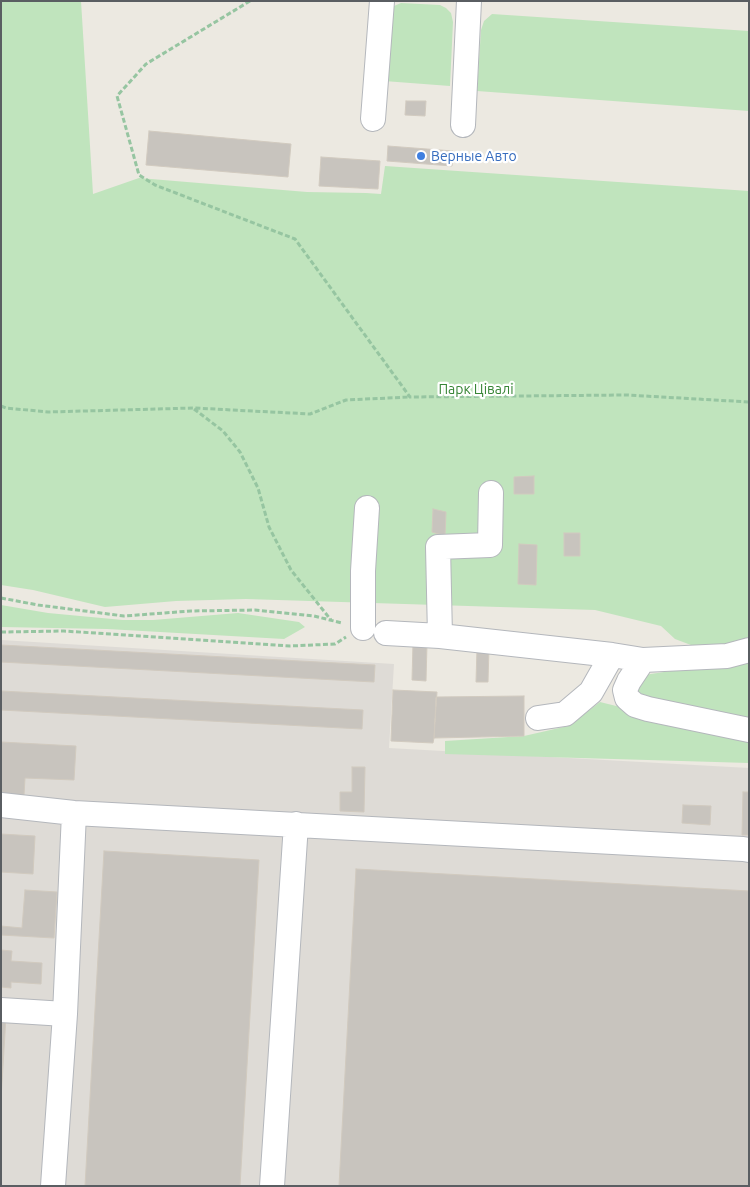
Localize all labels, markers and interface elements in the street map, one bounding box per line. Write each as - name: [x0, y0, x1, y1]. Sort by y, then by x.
- place label: Верные Авто: [431, 148, 517, 164]
- marker: Верные Авто: [415, 150, 427, 162]
- park label: Парк Цівалі: [438, 381, 514, 397]

